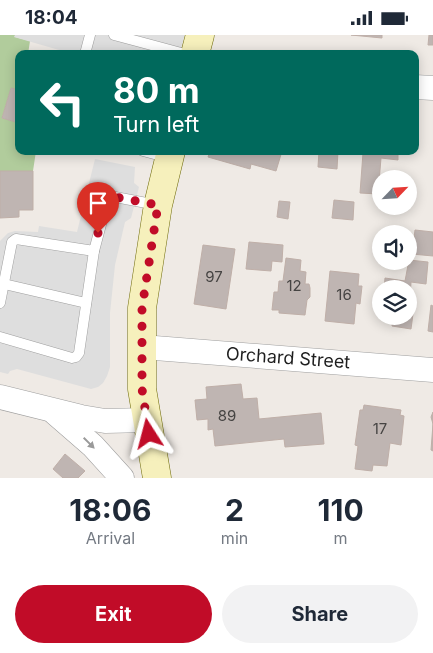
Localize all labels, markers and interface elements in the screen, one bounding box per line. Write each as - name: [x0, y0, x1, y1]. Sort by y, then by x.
- text: 18:04: [25, 6, 78, 29]
- text: 80 m: [113, 69, 200, 111]
- icon: left: [30, 70, 95, 135]
- text: Turn left: [113, 111, 199, 137]
- north arrow: [372, 170, 418, 215]
- map controls: [372, 170, 417, 325]
- pin: [77, 182, 119, 233]
- icon: arrive: [84, 189, 112, 217]
- button: sound: [372, 225, 417, 270]
- house number: 97: [205, 267, 223, 286]
- house number: 12: [286, 276, 302, 295]
- button: layers: [372, 280, 417, 325]
- house number: 16: [336, 285, 352, 304]
- street label: Orchard Street: [225, 343, 351, 372]
- house number: 89: [218, 406, 236, 425]
- position arrow: [122, 407, 174, 459]
- house number: 17: [373, 419, 387, 438]
- one-way arrow: [83, 437, 95, 449]
- text: 18:06: [69, 492, 152, 528]
- text: 2: [225, 492, 244, 528]
- text: 110: [318, 492, 364, 528]
- text: Arrival: [86, 528, 135, 548]
- text: min: [221, 528, 248, 548]
- text: m: [334, 528, 348, 548]
- button: Exit: [15, 585, 212, 643]
- button: Share: [222, 585, 418, 643]

